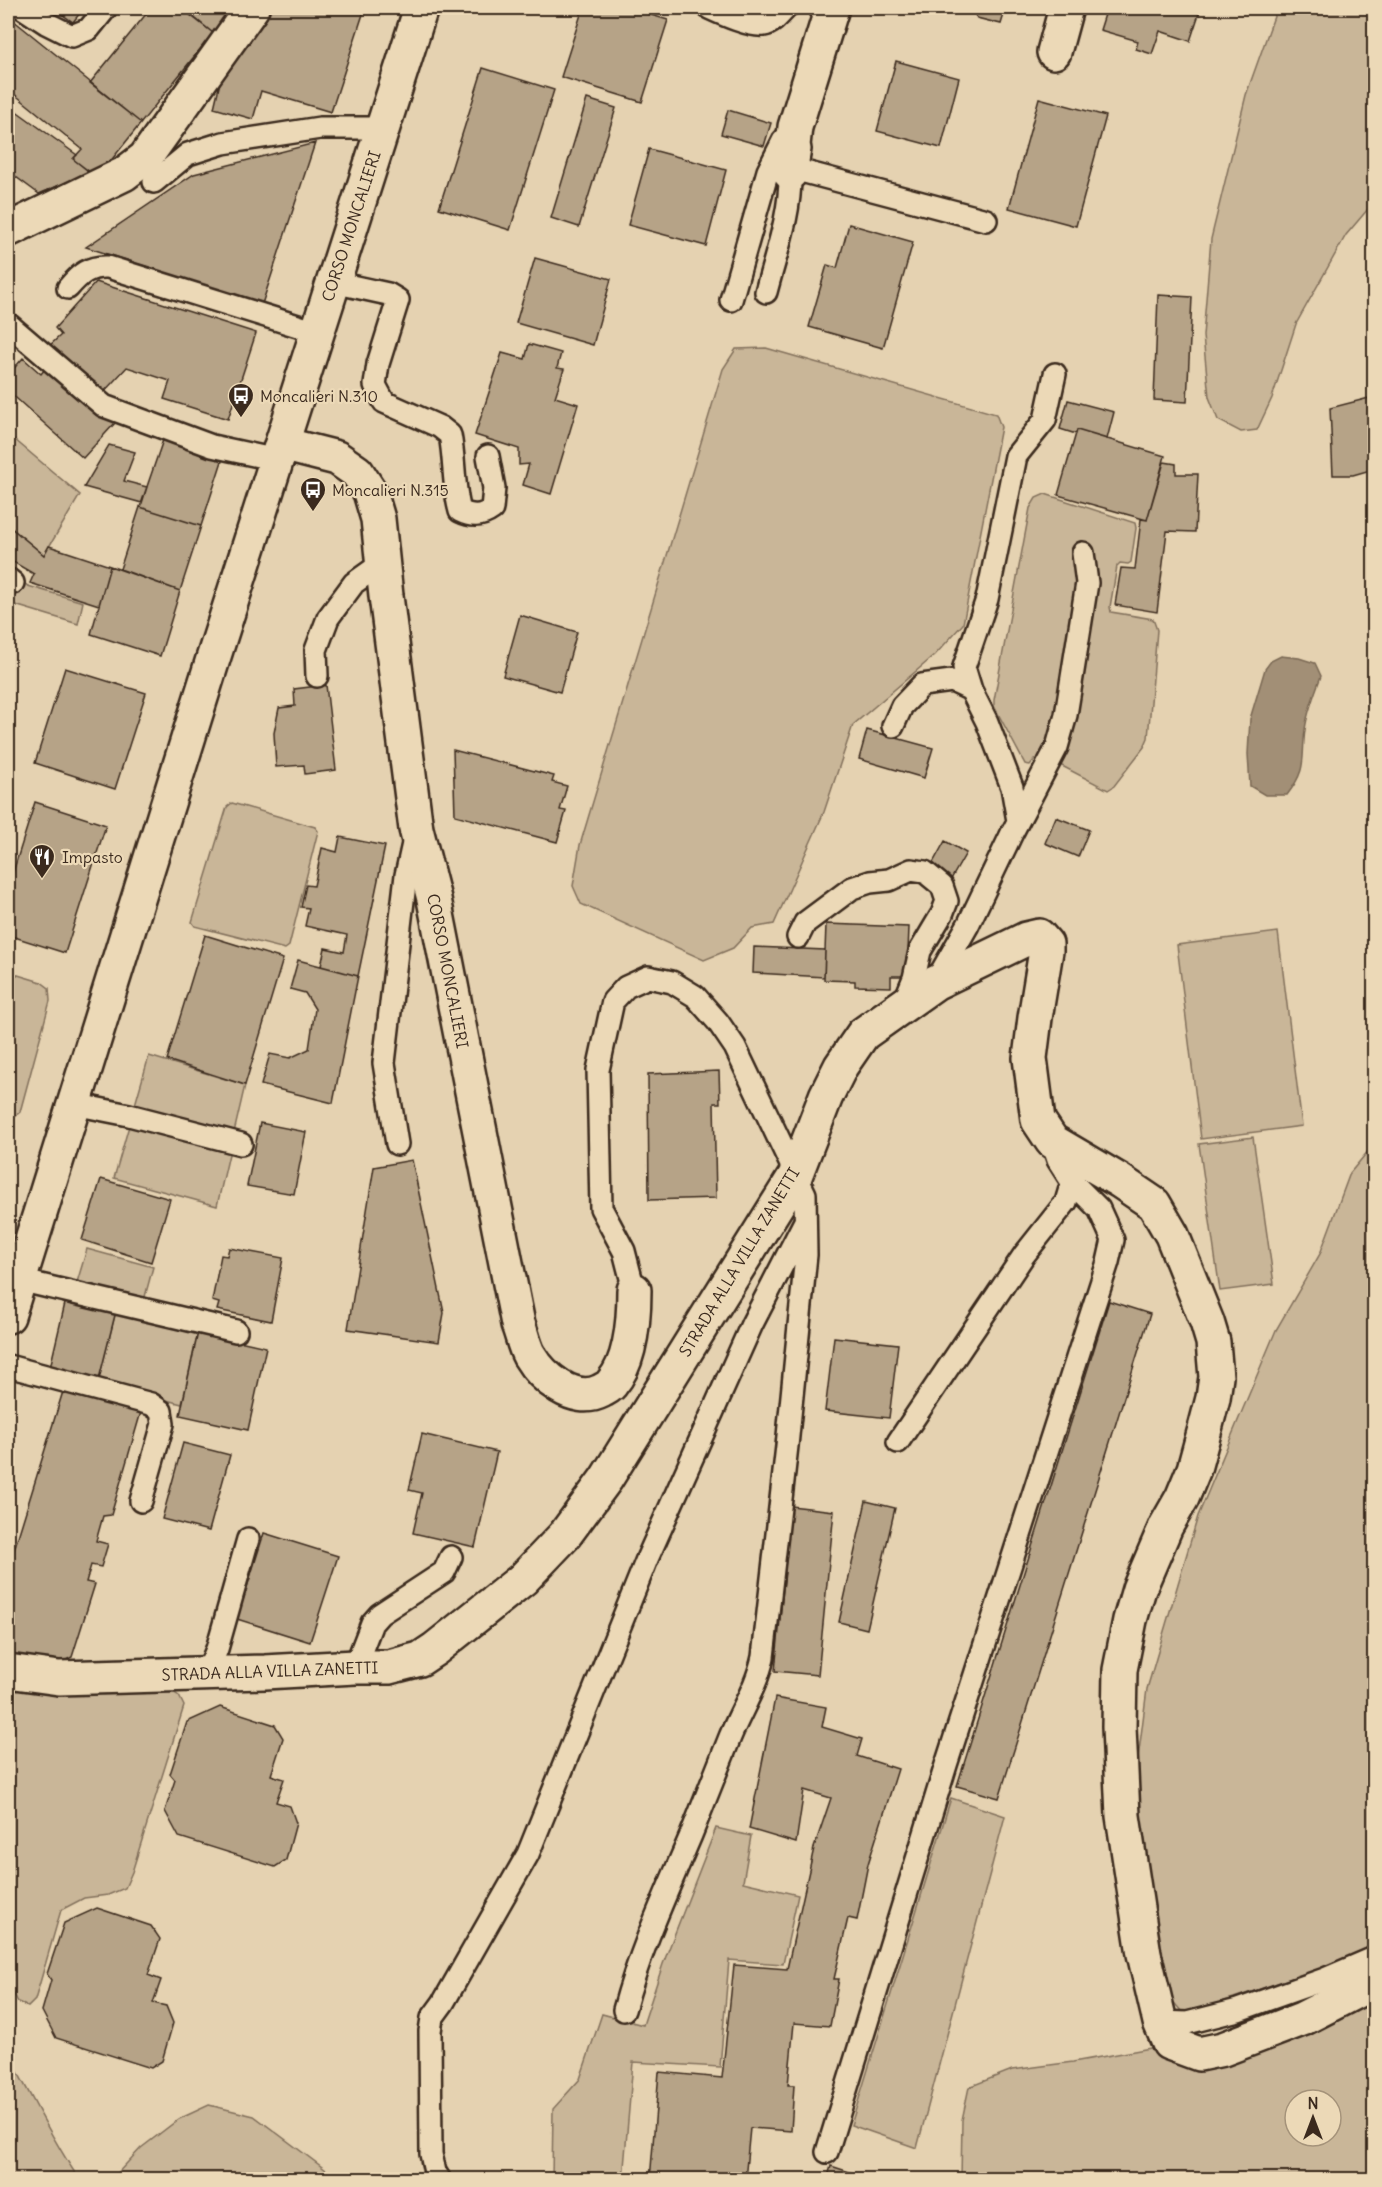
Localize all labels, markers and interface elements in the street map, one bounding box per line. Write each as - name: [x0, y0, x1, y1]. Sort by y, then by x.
- street label: CORSO MONCALIERI: [317, 148, 385, 304]
- bus stop icon: Moncalieri N.310: [226, 381, 256, 419]
- place label: Moncalieri N.310: [260, 386, 378, 406]
- bus stop icon: Moncalieri N.315: [298, 475, 328, 513]
- place label: Moncalieri N.315: [332, 480, 449, 500]
- restaurant icon: Impasto: [27, 842, 57, 880]
- place label: Impasto: [62, 847, 123, 867]
- street label: CORSO MONCALIERI: [423, 892, 473, 1050]
- street label: STRADA ALLA VILLA ZANETTI: [675, 1164, 803, 1360]
- street label: STRADA ALLA VILLA ZANETTI: [161, 1657, 379, 1685]
- north arrow: [1283, 2088, 1343, 2148]
- text: N: [1307, 2093, 1319, 2113]

